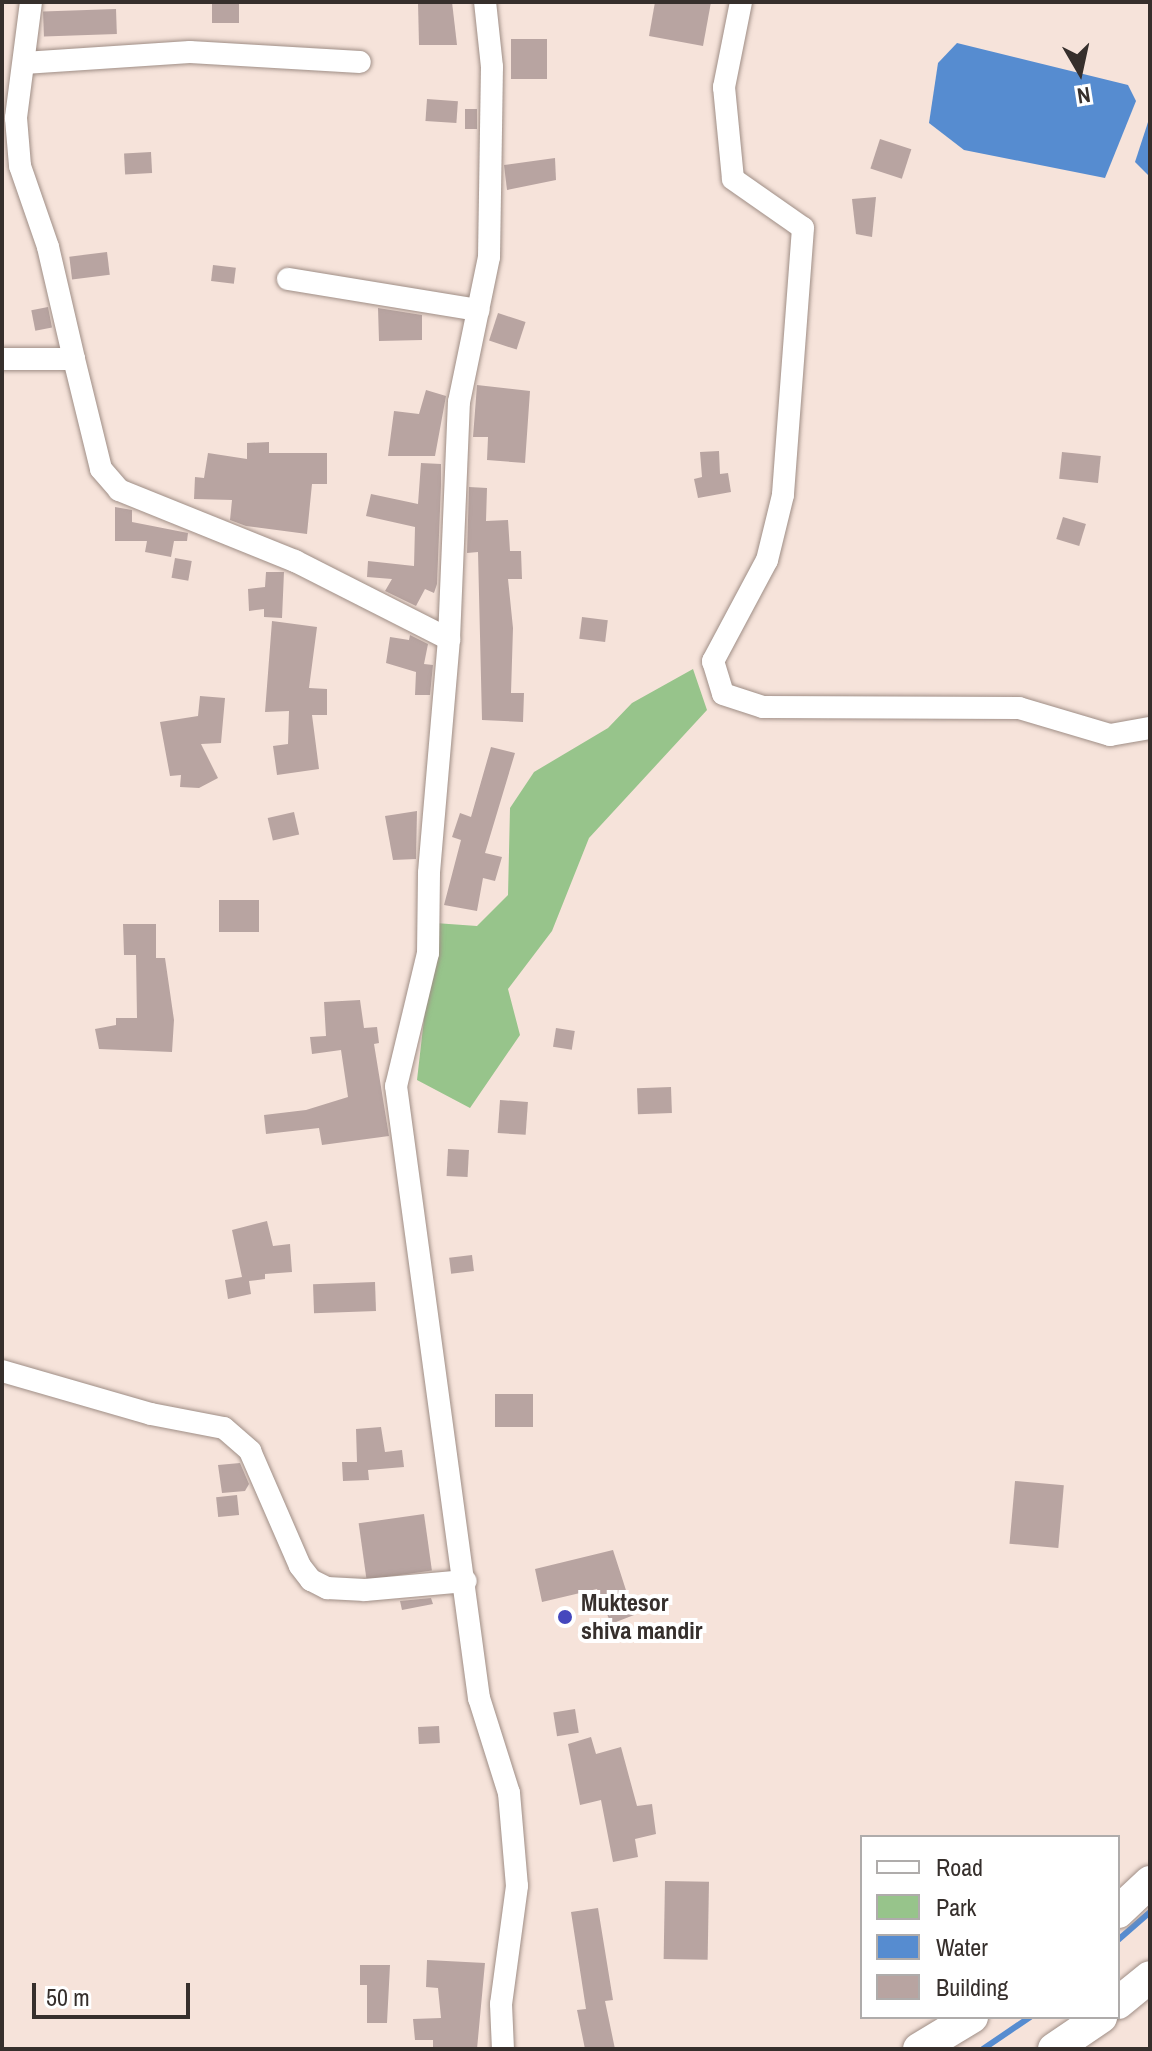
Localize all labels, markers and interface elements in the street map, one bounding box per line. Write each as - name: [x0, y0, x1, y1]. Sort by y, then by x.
- north arrow: [1040, 32, 1120, 112]
- text: N: [1075, 80, 1093, 112]
- place label: Muktesor shiva mandir: [581, 1589, 702, 1645]
- marker: Muktesor shiva mandir: [556, 1608, 574, 1626]
- legend: [860, 1835, 1120, 2019]
- text: Road: [936, 1851, 983, 1883]
- text: Park: [936, 1891, 976, 1923]
- text: Water: [936, 1931, 988, 1963]
- scale bar: [36, 1967, 194, 2017]
- text: Building: [936, 1971, 1008, 2003]
- text: 50 m: [46, 1981, 90, 2013]

